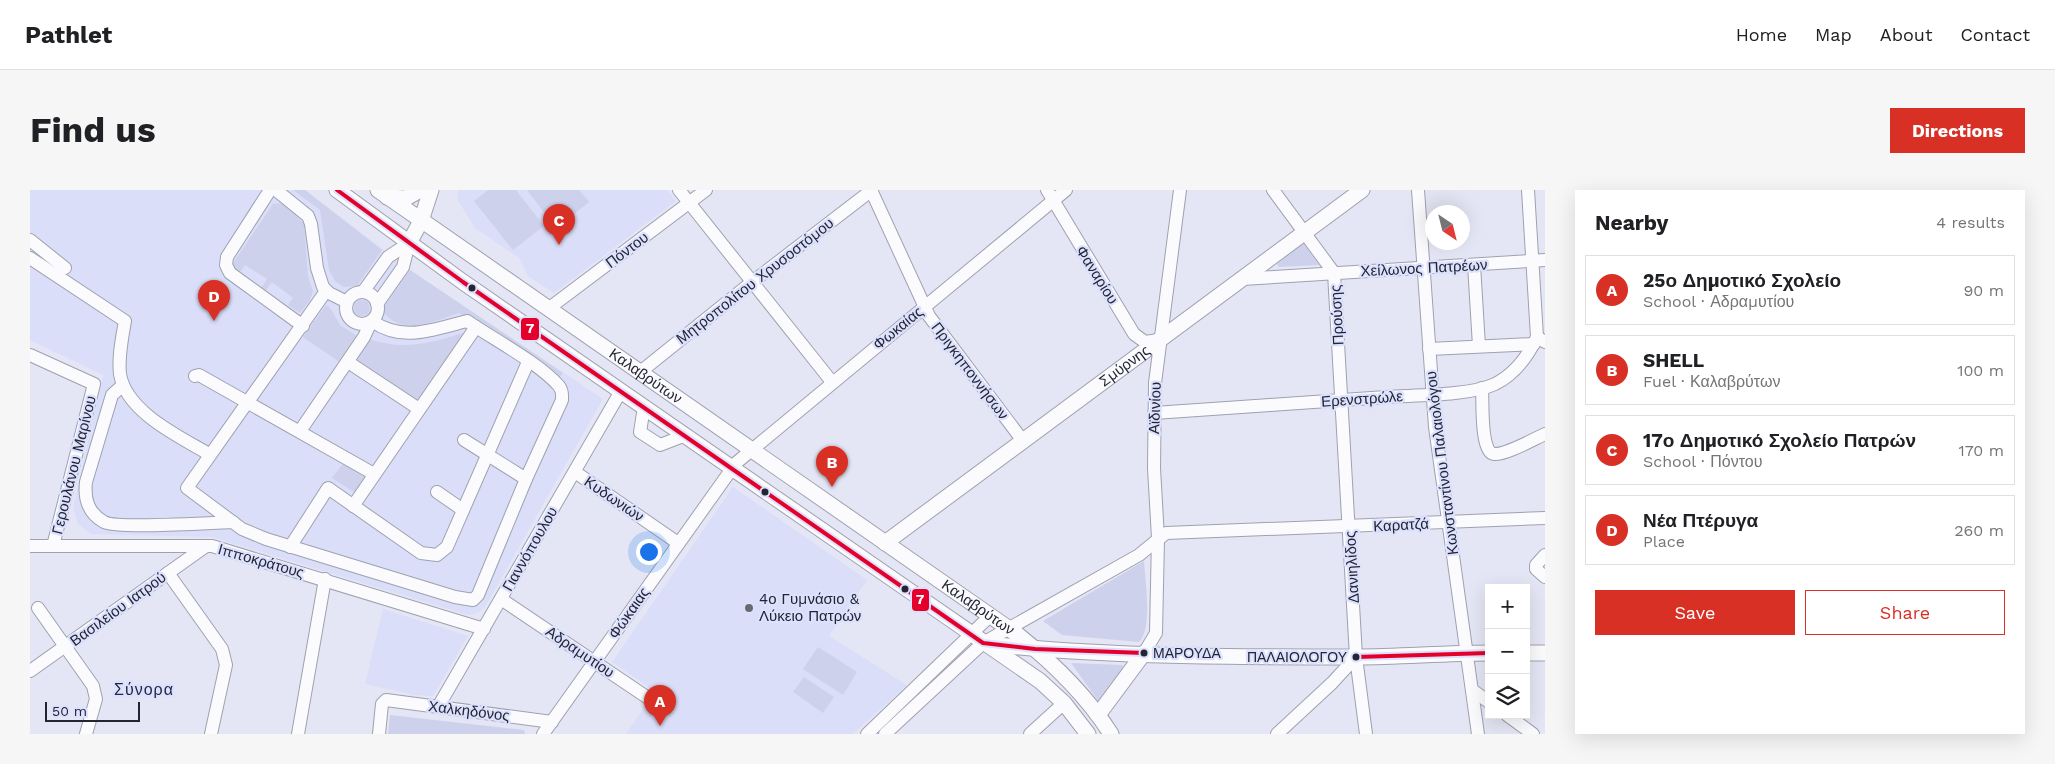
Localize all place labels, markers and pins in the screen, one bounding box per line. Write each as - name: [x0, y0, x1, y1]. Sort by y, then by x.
- pin: C: [543, 204, 575, 245]
- pin: D: [198, 280, 230, 321]
- unlabelled marker: [467, 283, 477, 293]
- pin: B: [816, 446, 848, 487]
- unlabelled marker: [760, 487, 770, 497]
- unlabelled marker: [900, 584, 910, 594]
- place label: 4ο Γυμνάσιο & Λύκειο Πατρών: [759, 590, 861, 625]
- marker: 4ο Γυμνάσιο & Λύκειο Πατρών: [743, 602, 755, 614]
- place label: ΜΑΡΟΥΔΑ: [1153, 645, 1221, 661]
- marker: ΜΑΡΟΥΔΑ: [1139, 648, 1149, 658]
- place label: ΠΑΛΑΙΟΛΟΓΟΥ: [1247, 649, 1348, 665]
- marker: ΠΑΛΑΙΟΛΟΓΟΥ: [1351, 652, 1361, 662]
- pin: A: [644, 685, 676, 726]

